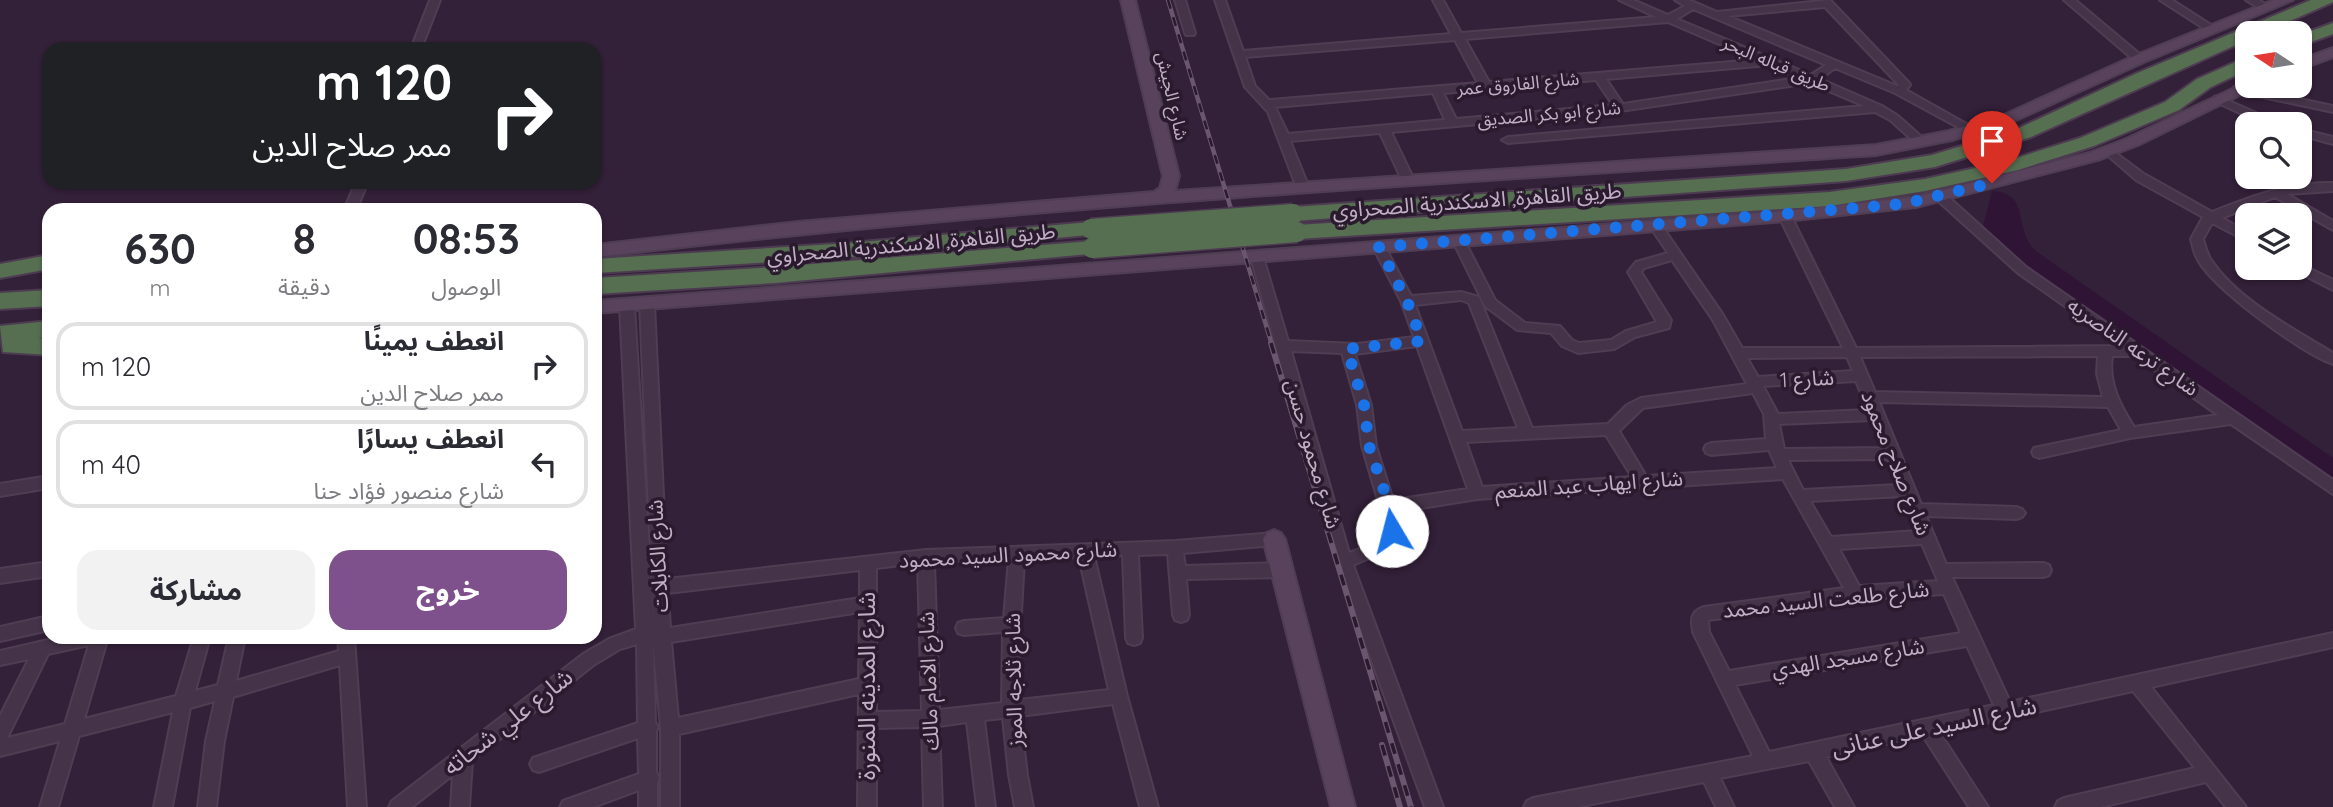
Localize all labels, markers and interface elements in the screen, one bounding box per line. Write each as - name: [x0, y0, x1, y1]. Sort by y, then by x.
- north arrow: [2235, 21, 2312, 98]
- map controls: [2235, 21, 2312, 280]
- street label: طريق قباله البحر: [1718, 30, 1834, 97]
- street label: شارع الجيش: [1148, 49, 1194, 143]
- text: 120 m: [316, 51, 452, 112]
- street label: شارع الفاروق عمر: [1455, 67, 1581, 103]
- icon: right: [476, 70, 567, 161]
- street label: شارع ابو بكر الصديق: [1476, 96, 1622, 134]
- pin: [1962, 111, 2022, 183]
- button: search: [2235, 112, 2312, 189]
- icon: arrive: [1973, 122, 2011, 160]
- text: ممر صلاح الدين: [252, 124, 452, 164]
- street label: طريق القاهرة, الاسكندرية الصحراوي: [1332, 177, 1623, 227]
- button: layers: [2235, 203, 2312, 280]
- text: 8: [293, 212, 316, 265]
- text: 08:53: [413, 212, 520, 265]
- street label: طريق القاهرة, الاسكندرية الصحراوي: [766, 217, 1057, 272]
- text: 630: [124, 222, 196, 275]
- text: دقيقة: [278, 272, 331, 301]
- text: الوصول: [431, 272, 501, 301]
- text: m: [150, 273, 171, 302]
- street label: شارع ترعه الناصريه: [2061, 291, 2204, 403]
- text: انعطف يمينًا: [364, 324, 504, 357]
- icon: right: [525, 347, 563, 385]
- text: 120 m: [81, 350, 151, 383]
- street label: شارع 1: [1779, 364, 1835, 395]
- street label: شارع محمود حسن: [1277, 376, 1348, 532]
- text: ممر صلاح الدين: [360, 378, 504, 407]
- street label: شارع صلاح محمود: [1853, 386, 1938, 540]
- text: انعطف يسارًا: [357, 422, 504, 455]
- icon: left: [525, 445, 563, 483]
- text: 40 m: [81, 448, 141, 481]
- street label: شارع ايهاب عبد المنعم: [1494, 464, 1684, 507]
- text: شارع منصور فؤاد حنا: [314, 476, 504, 505]
- position arrow: [1355, 494, 1429, 568]
- street label: شارع الكابلات: [641, 499, 676, 613]
- street label: شارع محمود السيد محمود: [898, 535, 1118, 576]
- button: مشاركة: [77, 550, 315, 630]
- button: خروج: [329, 550, 567, 630]
- street label: شارع طلعت السيد محمد: [1721, 575, 1931, 626]
- street label: شارع المدينه المنورة: [851, 592, 884, 780]
- street label: شارع الامام مالك: [913, 611, 947, 751]
- street label: شارع ثلاجه الموز: [999, 613, 1030, 748]
- street label: شارع مسجد الهدي: [1770, 632, 1927, 686]
- street label: شارع علي شحاته: [436, 661, 581, 785]
- street label: شارع السيد على عنانى: [1829, 690, 2040, 765]

